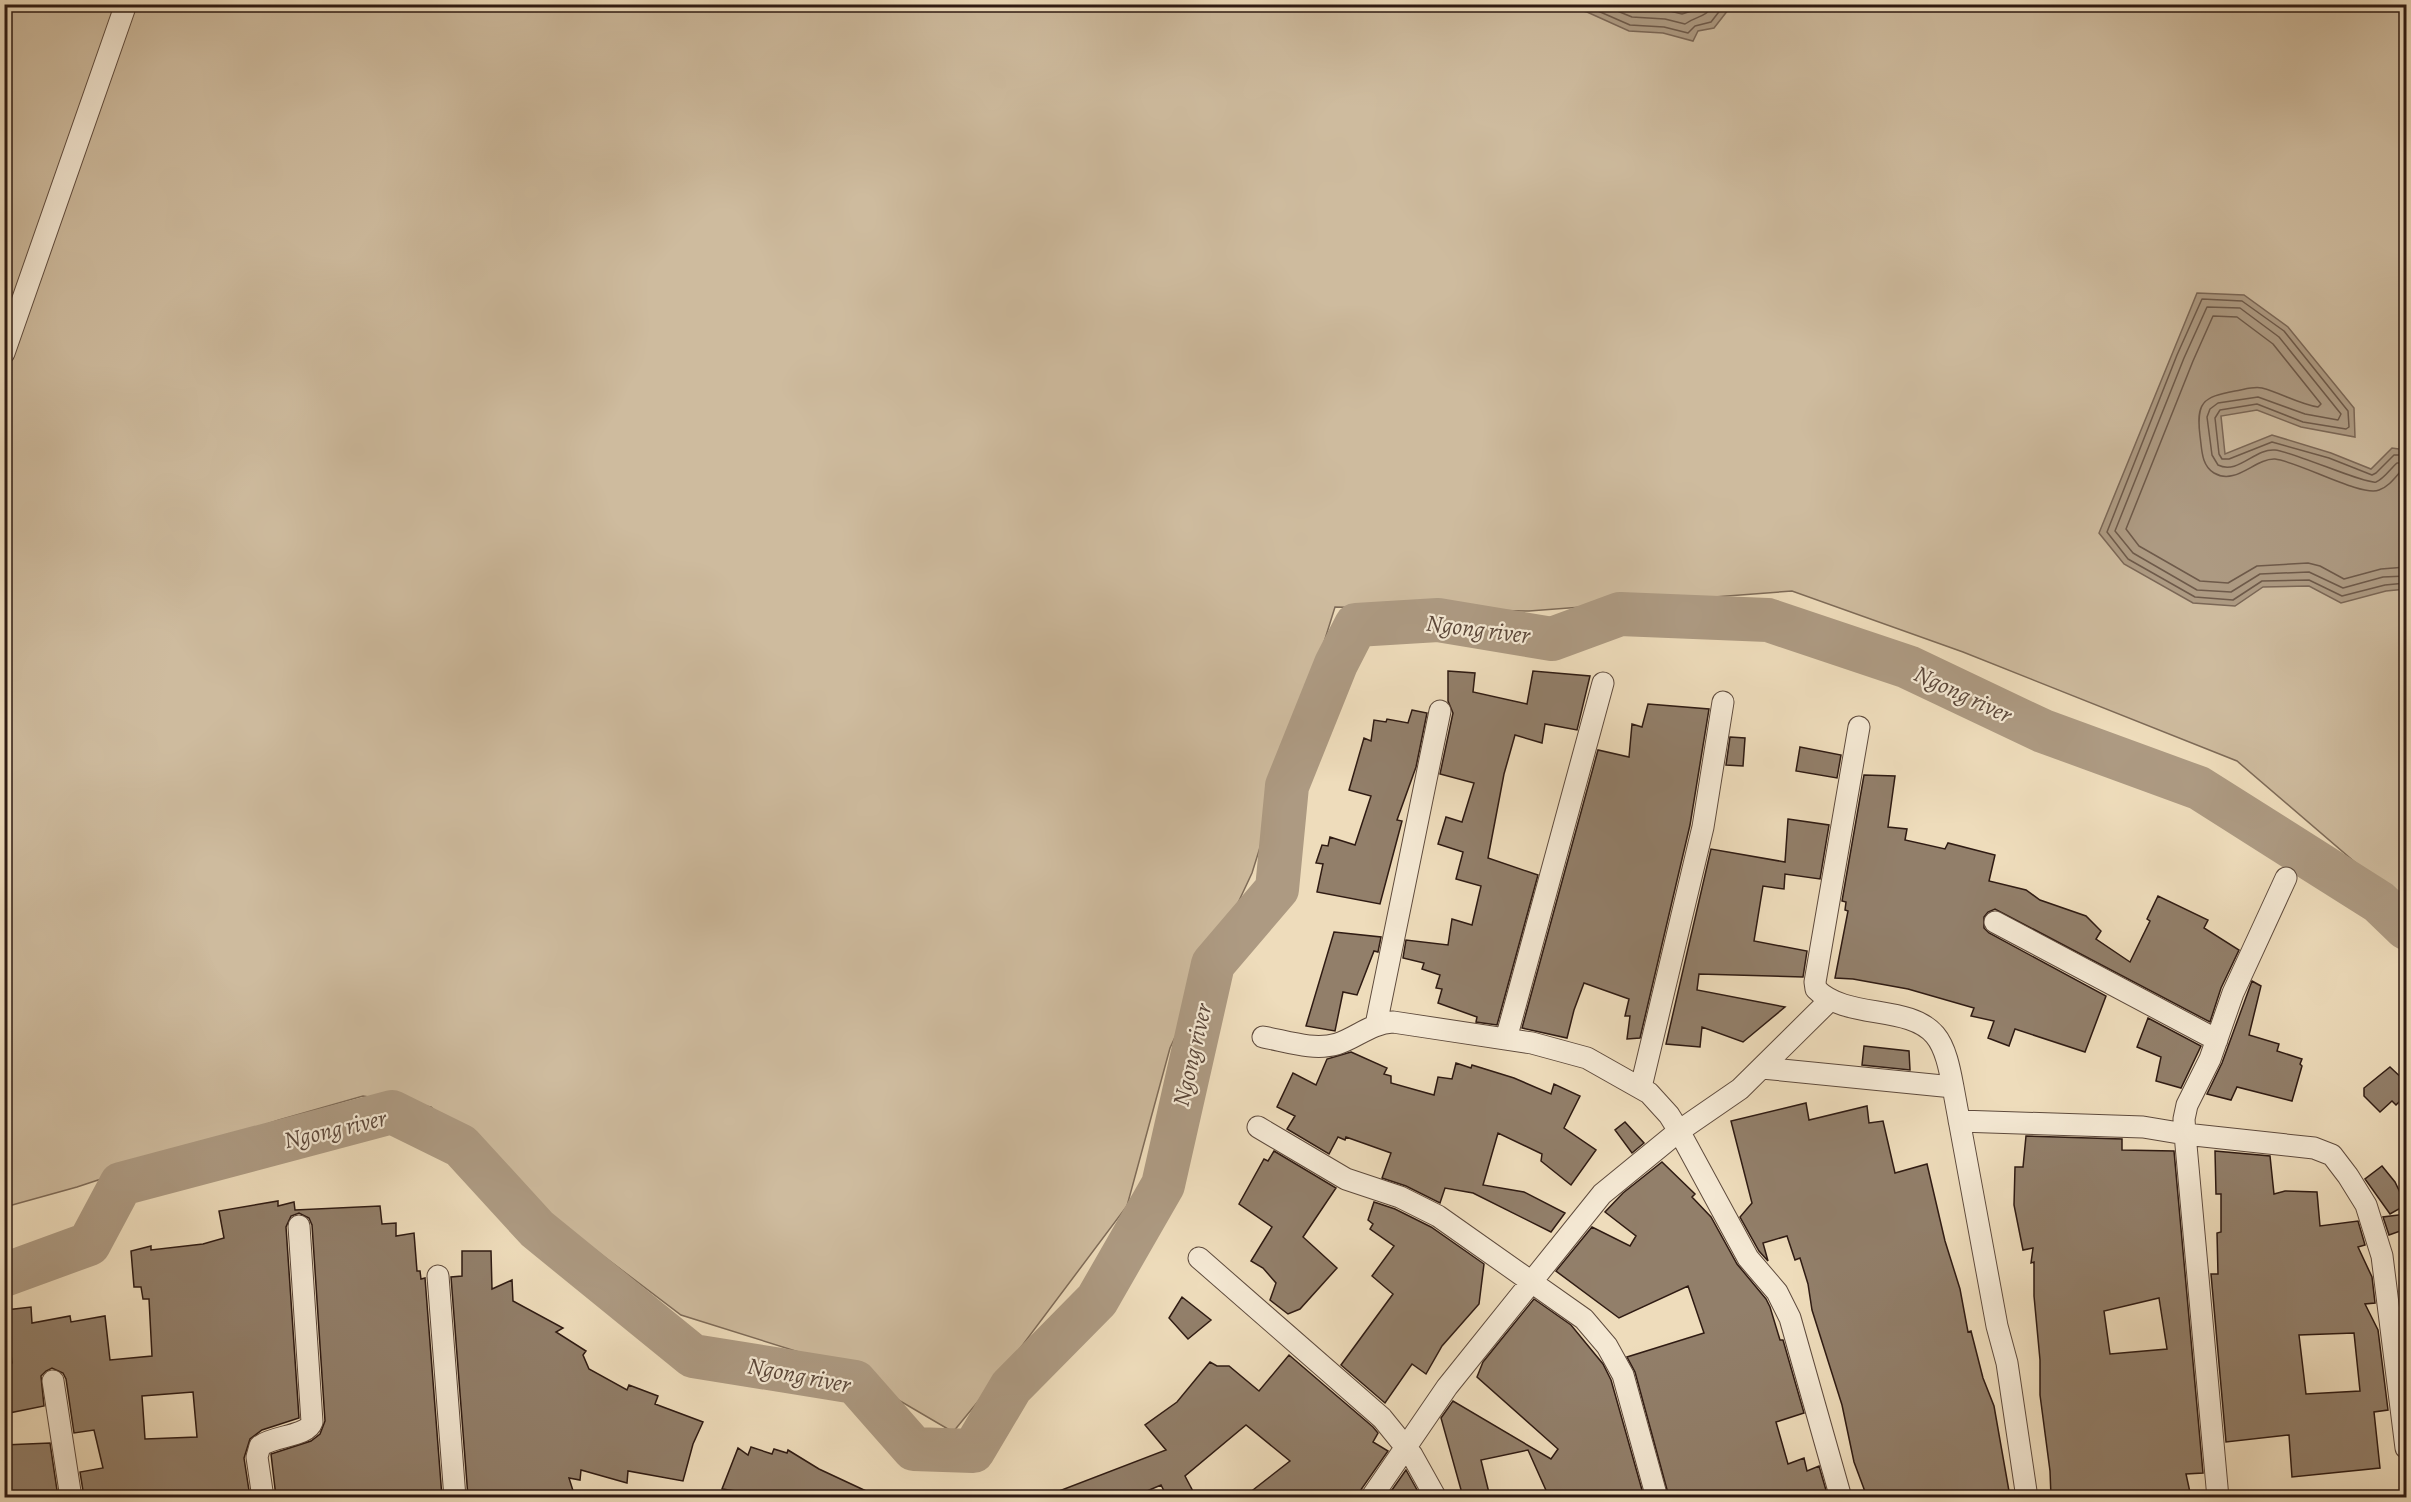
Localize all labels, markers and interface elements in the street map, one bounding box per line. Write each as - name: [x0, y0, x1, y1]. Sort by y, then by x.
- water label: Ngong river: [1424, 607, 1532, 651]
- water label: Ngong river: [1909, 657, 2018, 731]
- water label: Ngong river: [1165, 1000, 1219, 1109]
- water label: Ngong river: [281, 1102, 390, 1156]
- water label: Ngong river: [745, 1349, 854, 1401]

